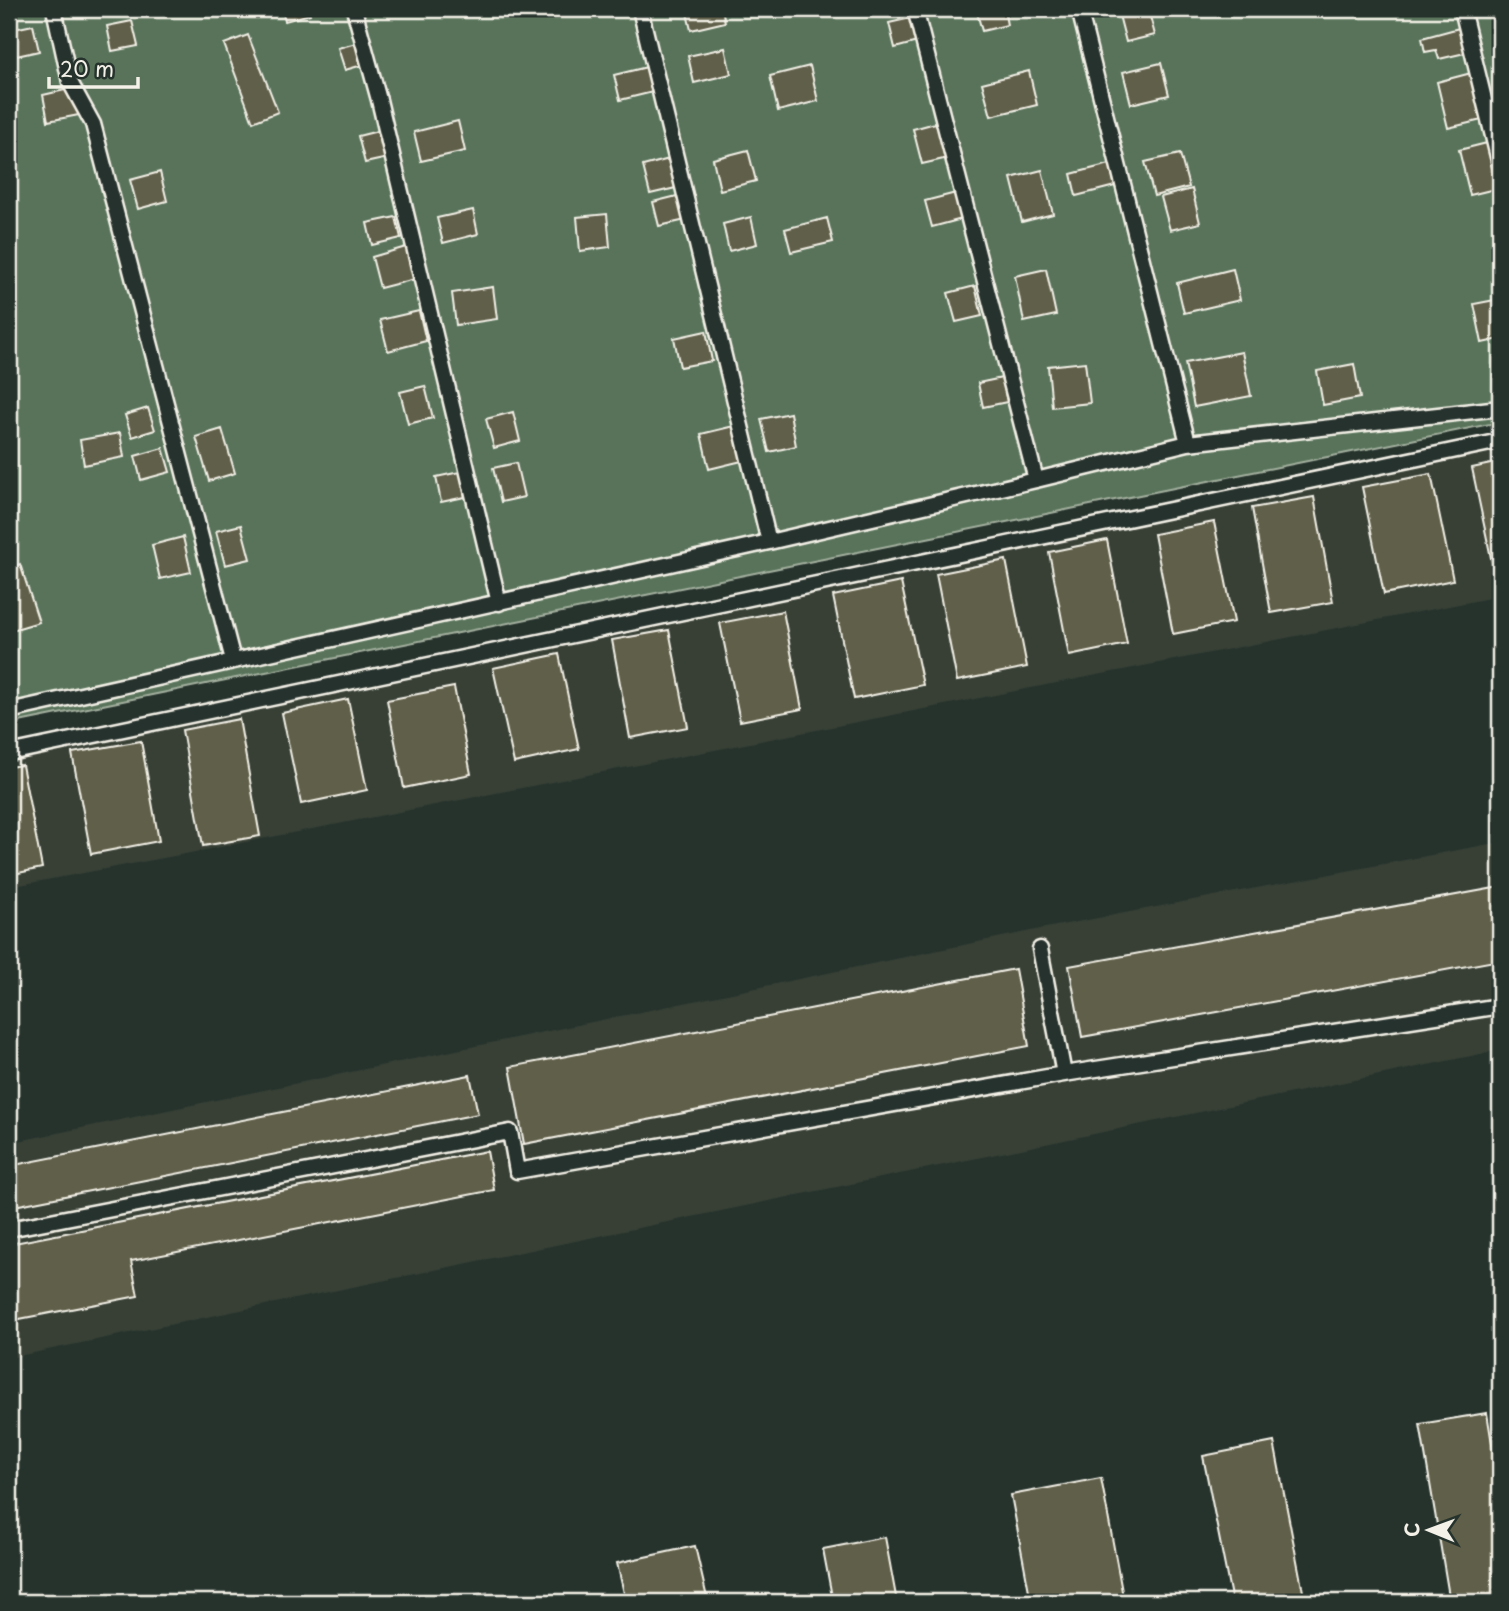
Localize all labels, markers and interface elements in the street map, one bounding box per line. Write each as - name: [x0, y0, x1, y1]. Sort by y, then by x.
- scale bar: [49, 46, 138, 90]
- text: 20 m: [60, 52, 114, 84]
- north arrow: [1394, 1496, 1464, 1566]
- text: С: [1397, 1522, 1425, 1537]

